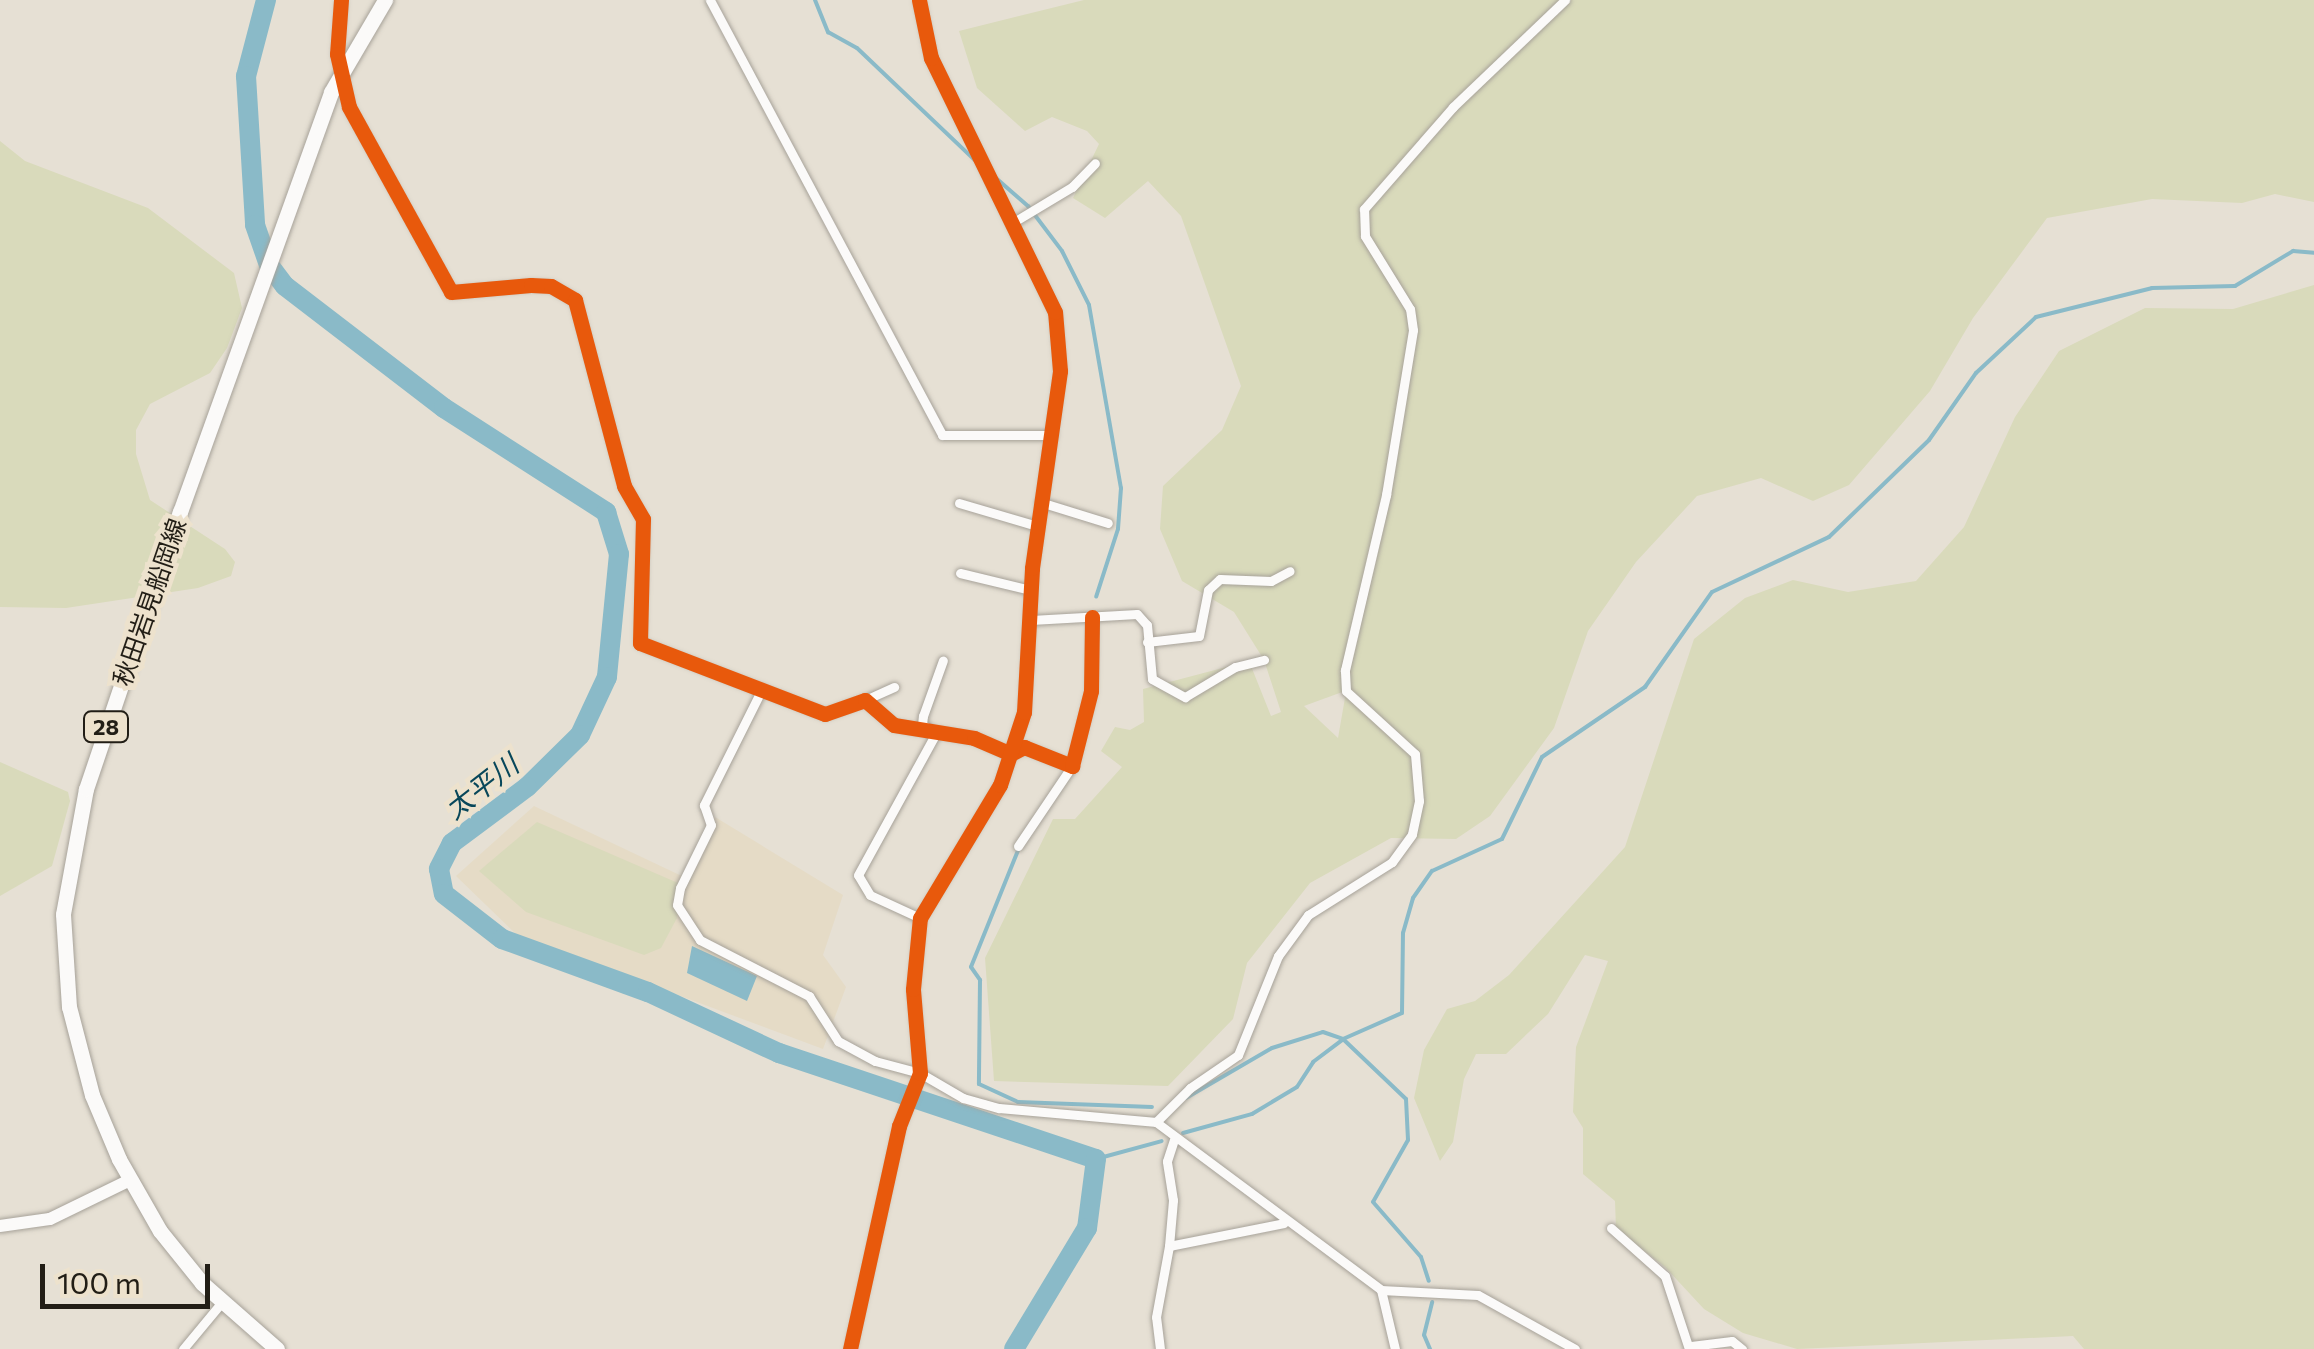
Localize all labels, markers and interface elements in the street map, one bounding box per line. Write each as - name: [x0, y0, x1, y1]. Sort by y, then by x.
- street label: 秋田岩見船岡線: [106, 514, 192, 690]
- road number: 28: [81, 710, 131, 744]
- water label: 太平川: [438, 747, 524, 825]
- scale bar: [45, 1244, 215, 1306]
- text: 100 m: [57, 1263, 141, 1300]

